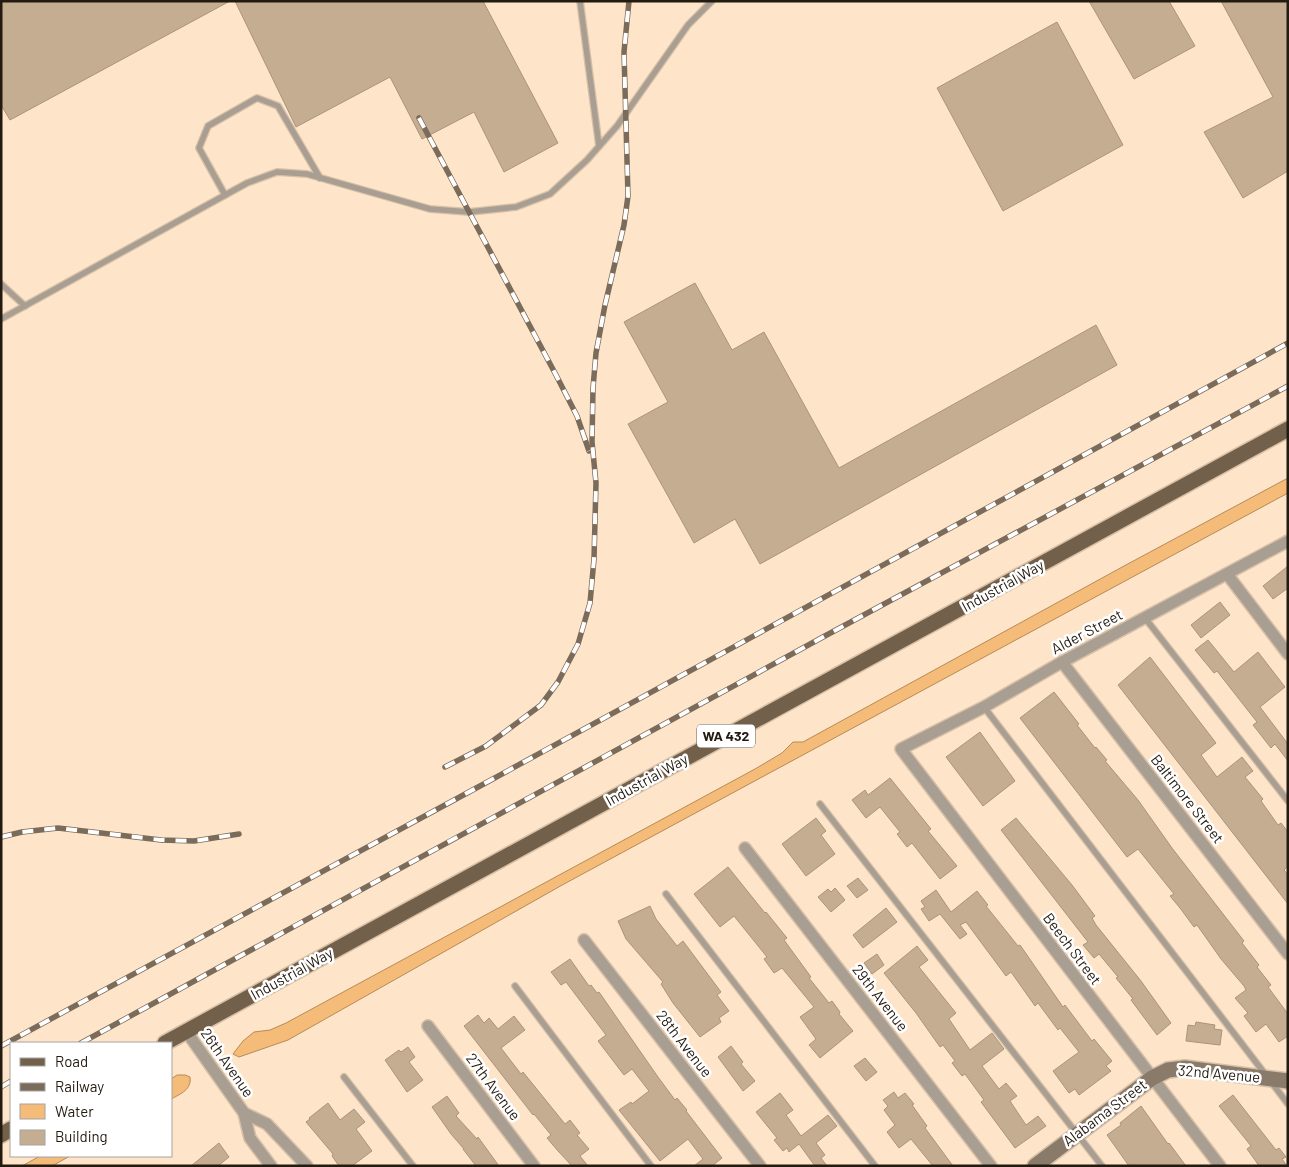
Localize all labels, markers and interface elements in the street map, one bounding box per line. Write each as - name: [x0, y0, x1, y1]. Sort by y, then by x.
- street label: Industrial Way: [958, 555, 1047, 615]
- street label: Alder Street: [1048, 605, 1125, 657]
- road number: WA 432: [697, 724, 755, 748]
- street label: Industrial Way: [602, 749, 691, 809]
- street label: Baltimore Street: [1148, 750, 1228, 846]
- street label: Beech Street: [1040, 909, 1106, 988]
- street label: Industrial Way: [247, 943, 336, 1003]
- street label: 29th Avenue: [849, 960, 913, 1034]
- street label: 28th Avenue: [653, 1006, 717, 1080]
- street label: 26th Avenue: [198, 1025, 258, 1100]
- legend: [10, 1042, 172, 1157]
- street label: 27th Avenue: [463, 1049, 525, 1124]
- text: Road: [55, 1052, 88, 1070]
- street label: 32nd Avenue: [1177, 1060, 1261, 1086]
- street label: Alabama Street: [1059, 1075, 1150, 1150]
- text: Railway: [55, 1077, 104, 1095]
- text: Water: [55, 1102, 94, 1120]
- text: Building: [55, 1127, 108, 1145]

